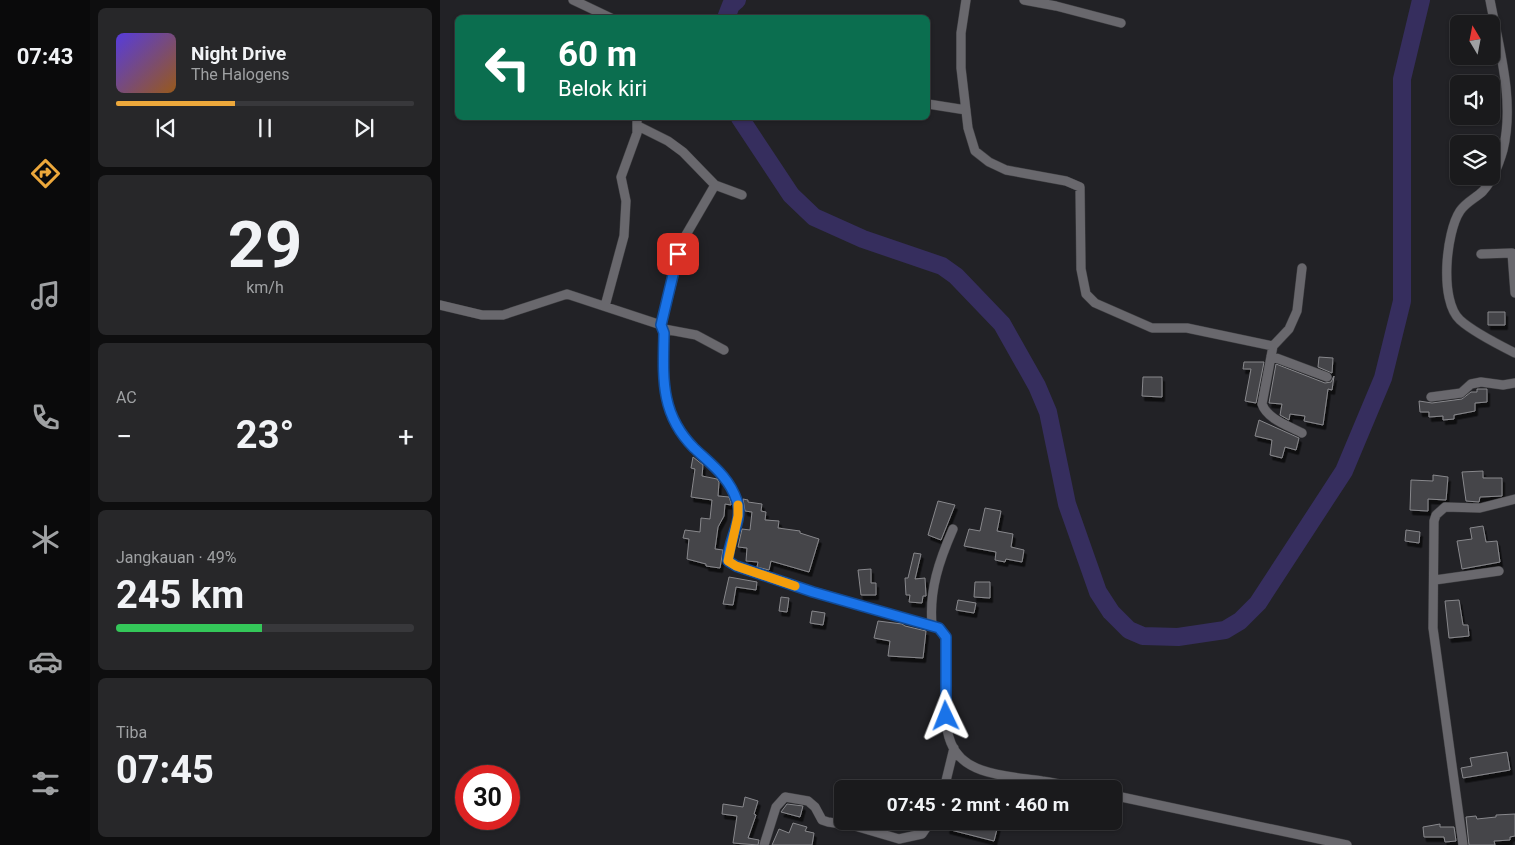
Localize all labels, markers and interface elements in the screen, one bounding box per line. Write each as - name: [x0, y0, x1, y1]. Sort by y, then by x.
- north arrow: [1450, 15, 1500, 65]
- map controls: [1450, 15, 1500, 185]
- text: 60 m: [558, 34, 637, 75]
- icon: left: [475, 35, 540, 100]
- text: Night Drive: [191, 42, 286, 65]
- text: 07:43: [17, 44, 73, 69]
- text: The Halogens: [191, 65, 290, 84]
- button: sound: [1450, 75, 1500, 125]
- text: Belok kiri: [558, 76, 647, 101]
- icon: previous: [152, 114, 180, 142]
- icon: pause: [251, 114, 279, 142]
- icon: next: [350, 114, 378, 142]
- button: layers: [1450, 135, 1500, 185]
- icon: directions: [28, 156, 63, 191]
- text: 29: [228, 207, 302, 283]
- pin: [657, 233, 699, 275]
- icon: arrive: [664, 240, 692, 268]
- icon: music: [28, 278, 63, 313]
- text: km/h: [246, 278, 284, 297]
- text: AC: [116, 388, 137, 407]
- icon: phone: [28, 400, 63, 435]
- text: 23°: [236, 413, 294, 457]
- text: −: [116, 420, 132, 453]
- text: +: [398, 420, 414, 453]
- icon: climate: [28, 522, 63, 557]
- text: Jangkauan · 49%: [116, 548, 236, 567]
- text: 245 km: [116, 573, 244, 617]
- icon: car: [28, 644, 63, 679]
- position arrow: [919, 689, 971, 741]
- text: Tiba: [116, 723, 147, 742]
- text: 07:45: [116, 748, 214, 792]
- speed limit sign: 30: [455, 765, 520, 830]
- icon: filters: [28, 766, 63, 801]
- text: 07:45 · 2 mnt · 460 m: [887, 793, 1069, 816]

